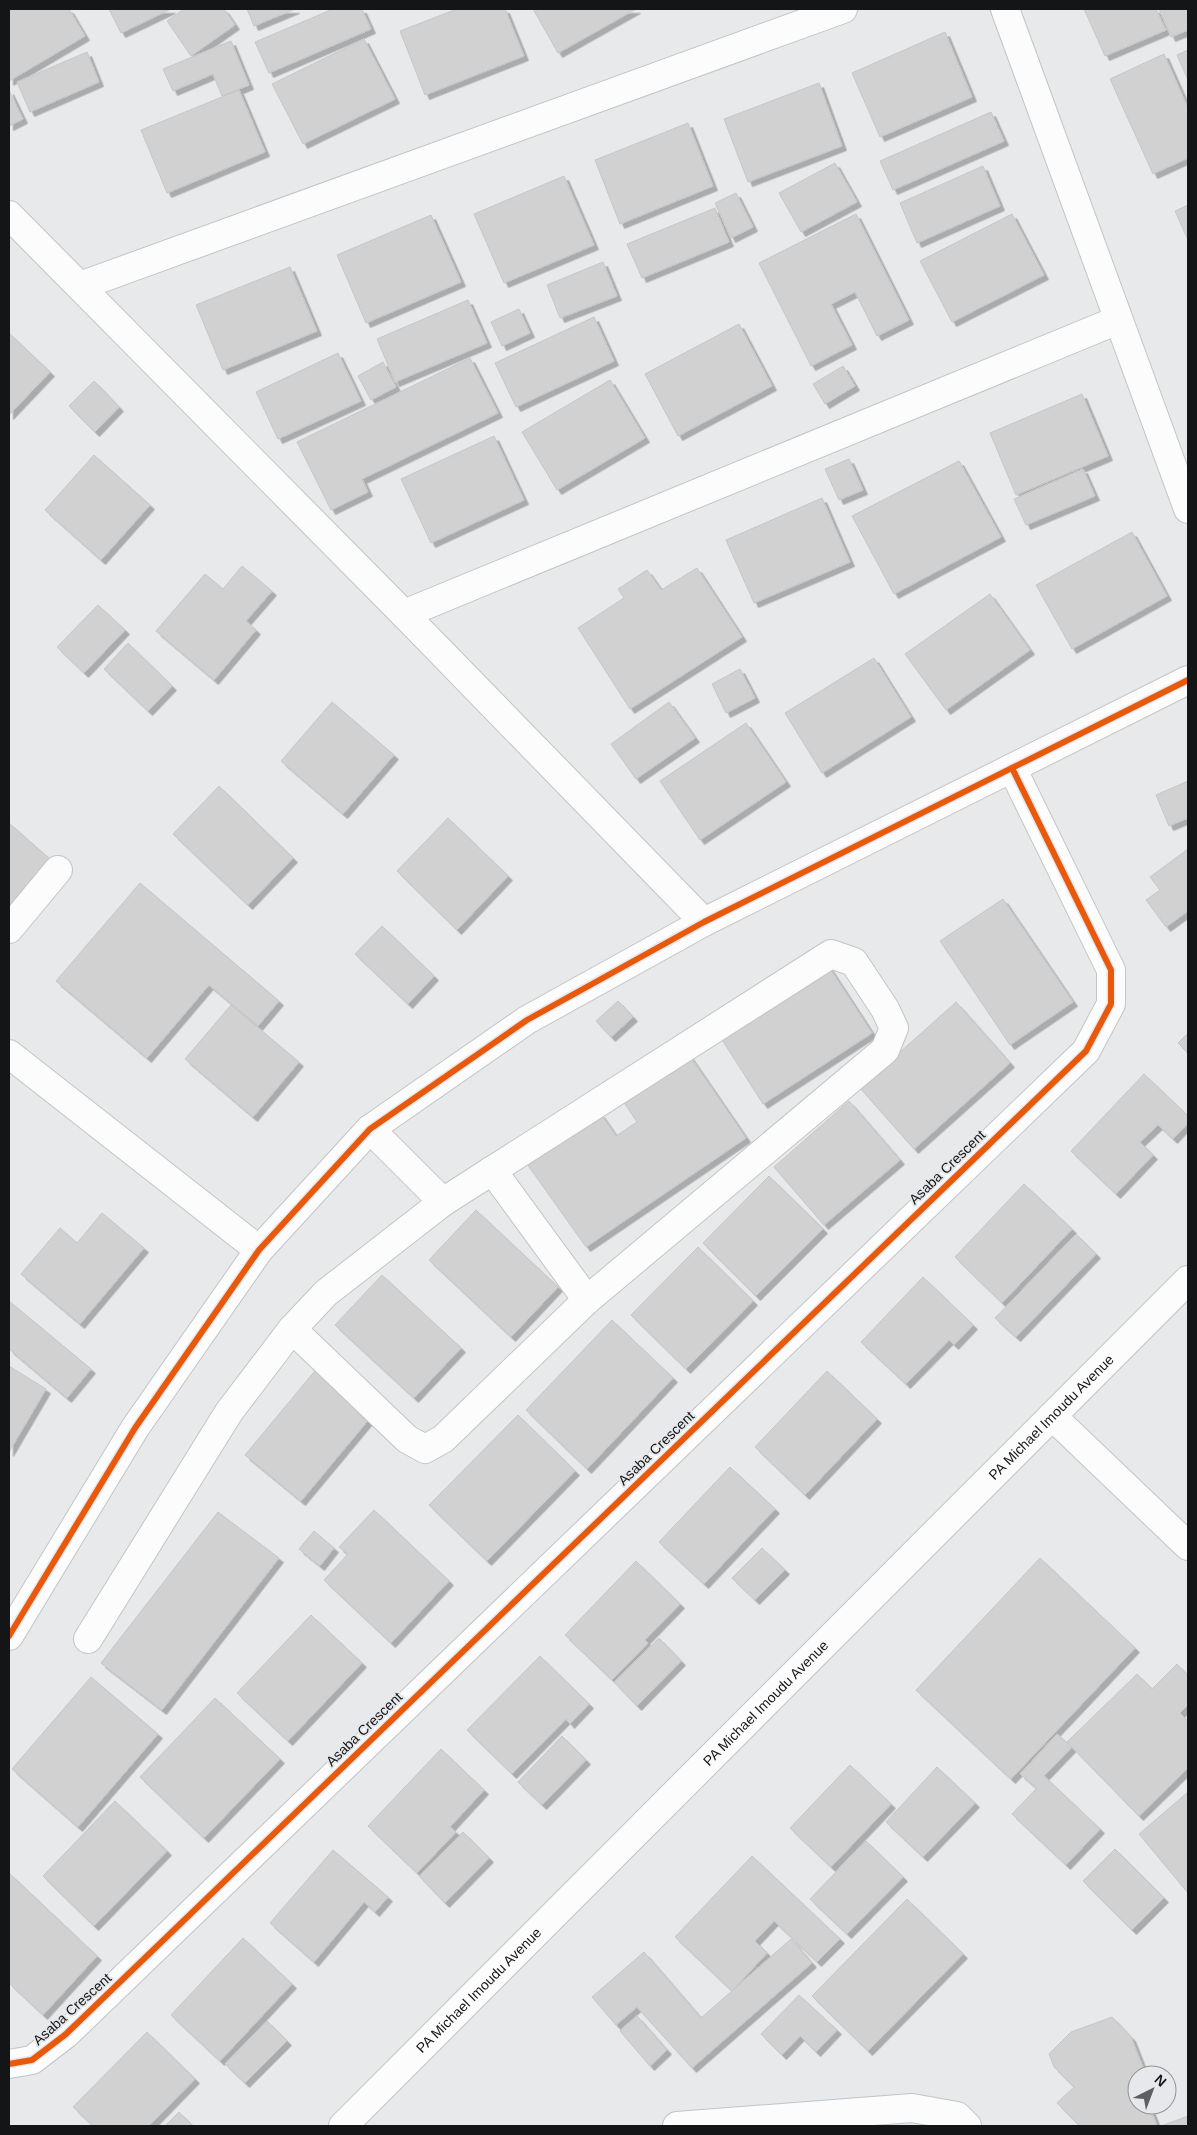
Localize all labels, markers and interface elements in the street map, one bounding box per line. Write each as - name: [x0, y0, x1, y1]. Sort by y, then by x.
- street label: Asaba Crescent: [906, 1127, 988, 1207]
- street label: PA Michael Imoudu Avenue: [985, 1351, 1117, 1483]
- street label: Asaba Crescent: [615, 1408, 697, 1488]
- street label: PA Michael Imoudu Avenue: [700, 1637, 832, 1769]
- street label: Asaba Crescent: [323, 1689, 405, 1769]
- street label: PA Michael Imoudu Avenue: [413, 1924, 545, 2056]
- street label: Asaba Crescent: [30, 1970, 114, 2048]
- north arrow: [1127, 2065, 1177, 2115]
- text: N: [1152, 2071, 1170, 2090]

